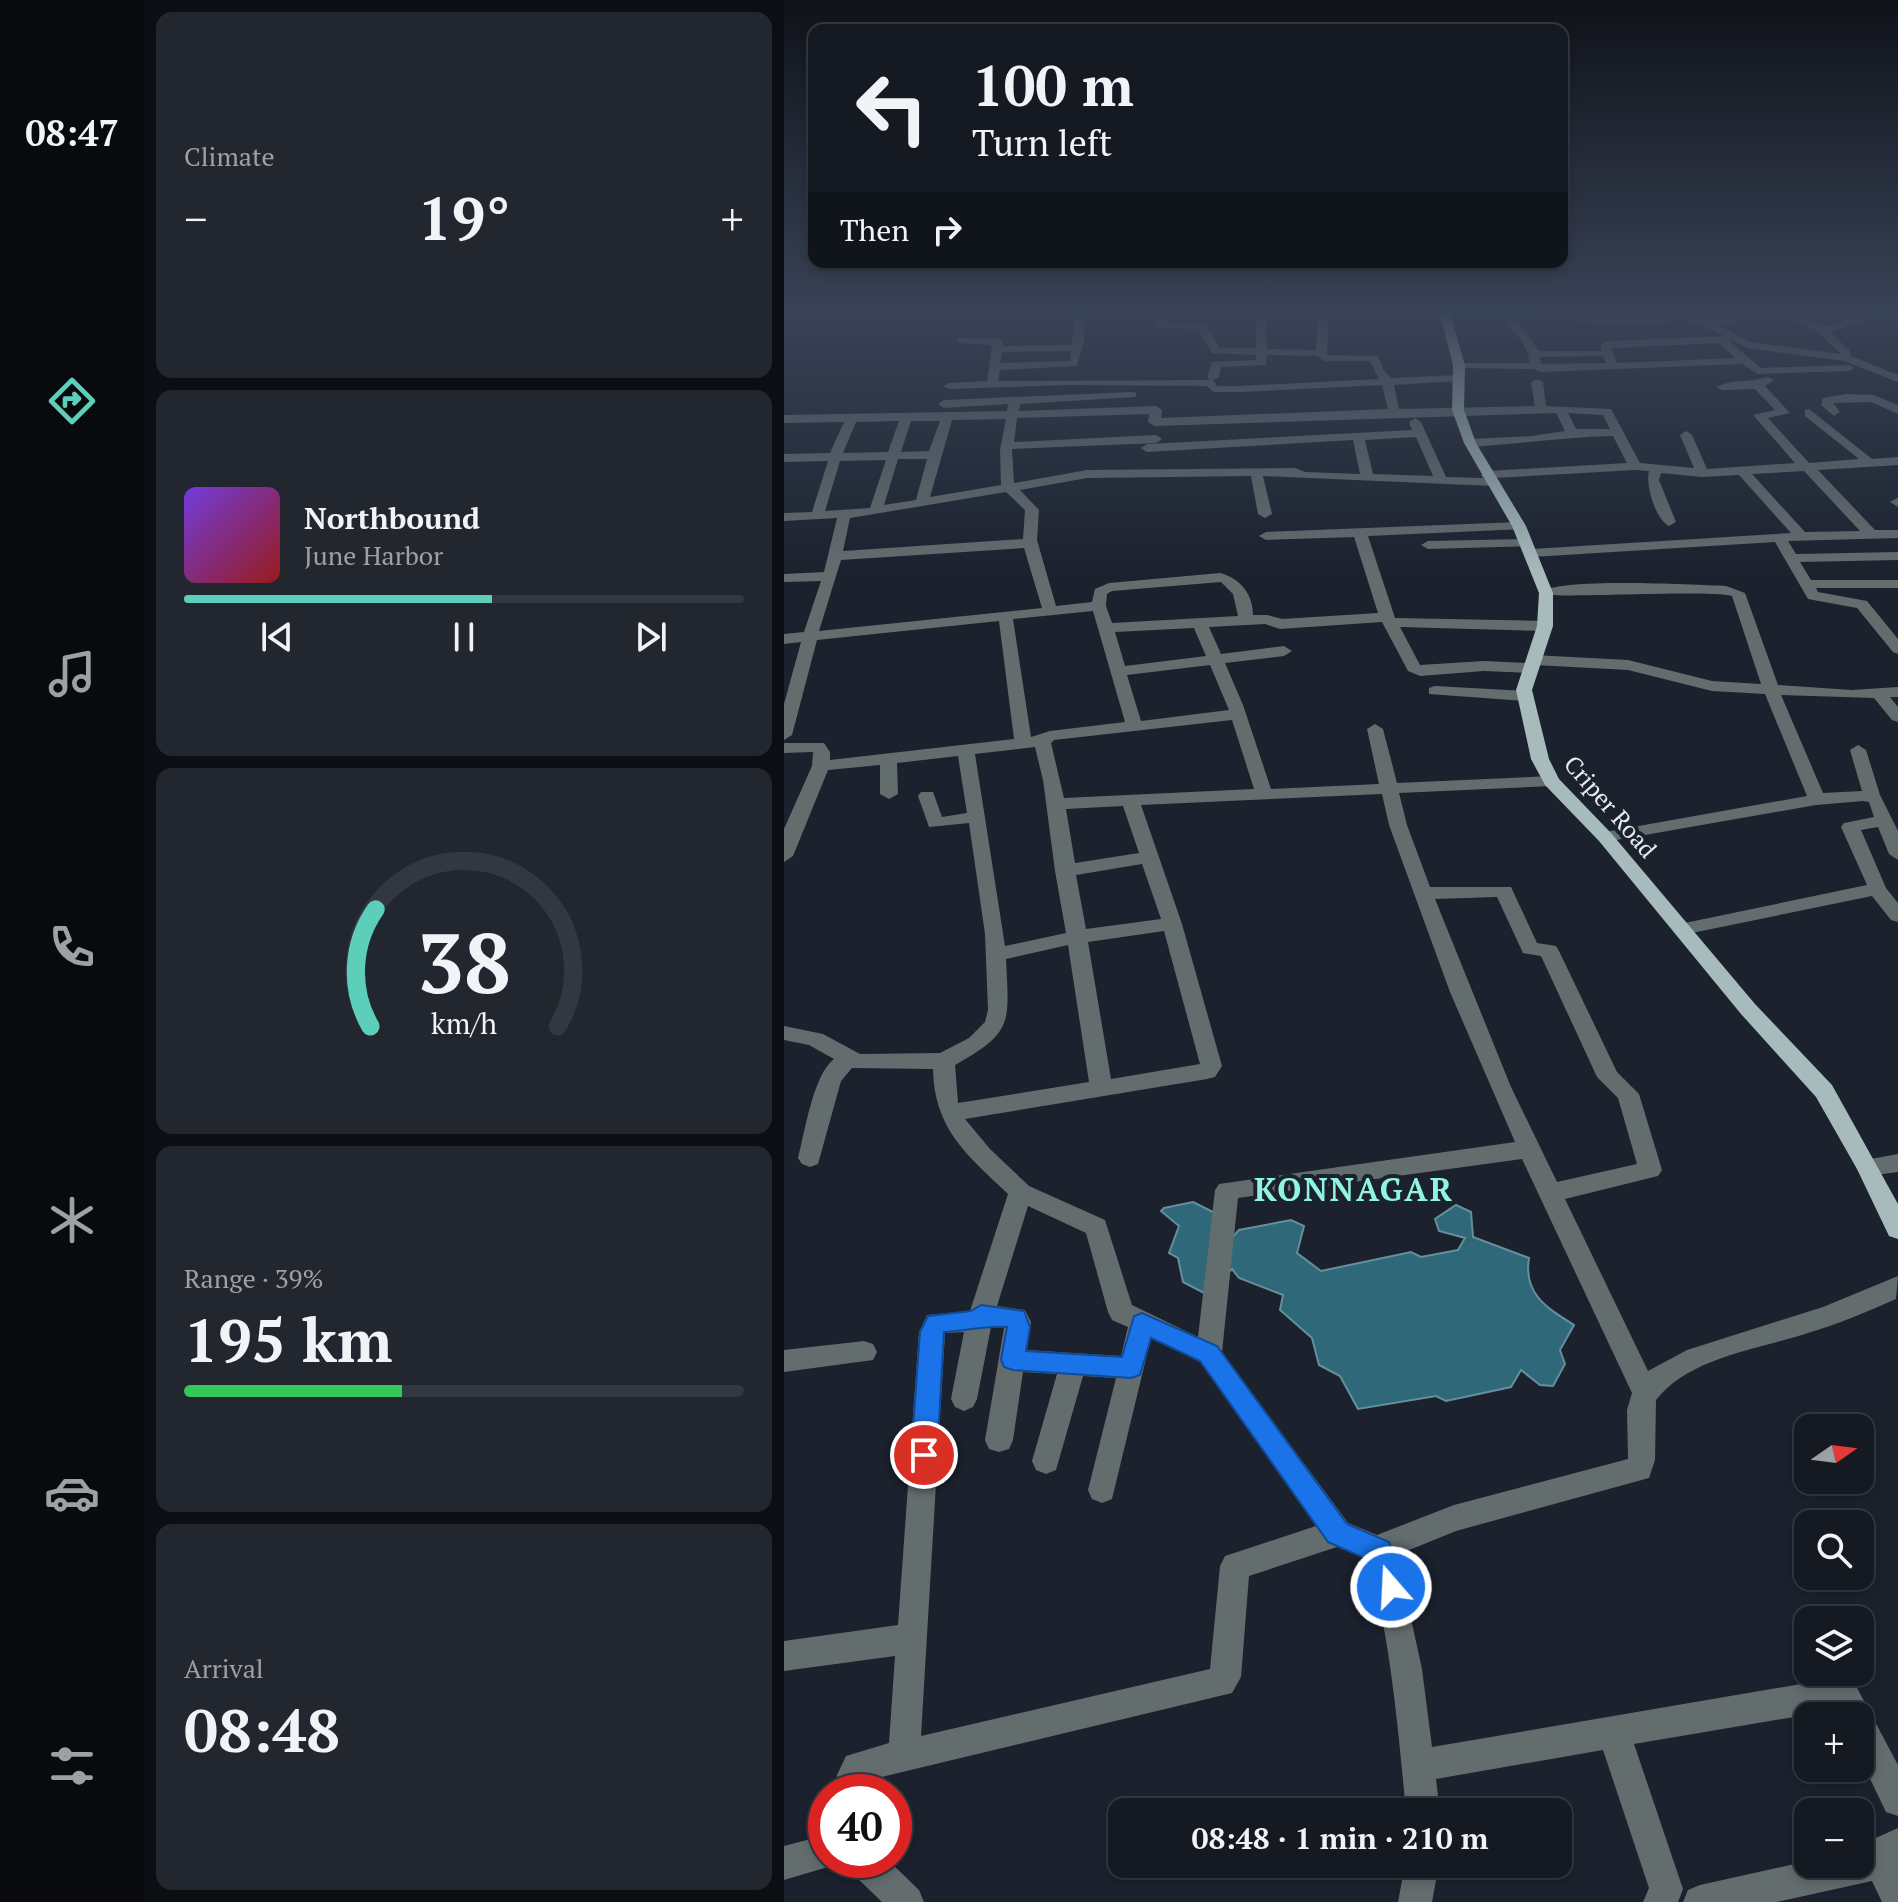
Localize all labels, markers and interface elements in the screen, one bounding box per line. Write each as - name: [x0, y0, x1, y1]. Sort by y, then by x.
- text: 100 m: [972, 48, 1134, 122]
- icon: left: [840, 56, 944, 160]
- text: 08:47: [25, 109, 119, 156]
- text: Turn left: [972, 119, 1112, 166]
- text: Climate: [184, 139, 275, 173]
- text: 19°: [418, 178, 510, 257]
- text: −: [184, 189, 207, 248]
- text: +: [721, 189, 744, 248]
- icon: right: [925, 208, 969, 252]
- text: Then: [840, 210, 909, 250]
- icon: directions: [44, 373, 100, 429]
- text: Northbound: [304, 498, 480, 538]
- text: June Harbor: [304, 538, 443, 572]
- icon: previous: [255, 615, 299, 659]
- icon: pause: [442, 615, 486, 659]
- icon: next: [629, 615, 673, 659]
- icon: music: [44, 646, 100, 702]
- street label: Criper Road: [1557, 748, 1664, 864]
- text: 38: [417, 907, 511, 1017]
- icon: phone: [44, 919, 100, 975]
- text: km/h: [431, 1004, 497, 1042]
- district label: KONNAGAR: [1254, 1168, 1454, 1210]
- icon: climate: [44, 1192, 100, 1248]
- text: Range · 39%: [184, 1261, 323, 1295]
- text: 195 km: [184, 1300, 392, 1379]
- north arrow: [1794, 1414, 1874, 1494]
- map controls: [1794, 1414, 1874, 1878]
- pin: [890, 1421, 958, 1489]
- icon: arrive: [902, 1433, 946, 1477]
- icon: car: [44, 1465, 100, 1521]
- button: search: [1794, 1510, 1874, 1590]
- position arrow: [1349, 1545, 1433, 1629]
- button: layers: [1794, 1606, 1874, 1686]
- text: Arrival: [184, 1651, 264, 1685]
- text: 08:48: [184, 1690, 340, 1769]
- button: +: [1794, 1702, 1874, 1782]
- icon: filters: [44, 1738, 100, 1794]
- speed limit sign: 40: [808, 1774, 912, 1878]
- button: −: [1794, 1798, 1874, 1878]
- text: 08:48 · 1 min · 210 m: [1192, 1818, 1488, 1858]

